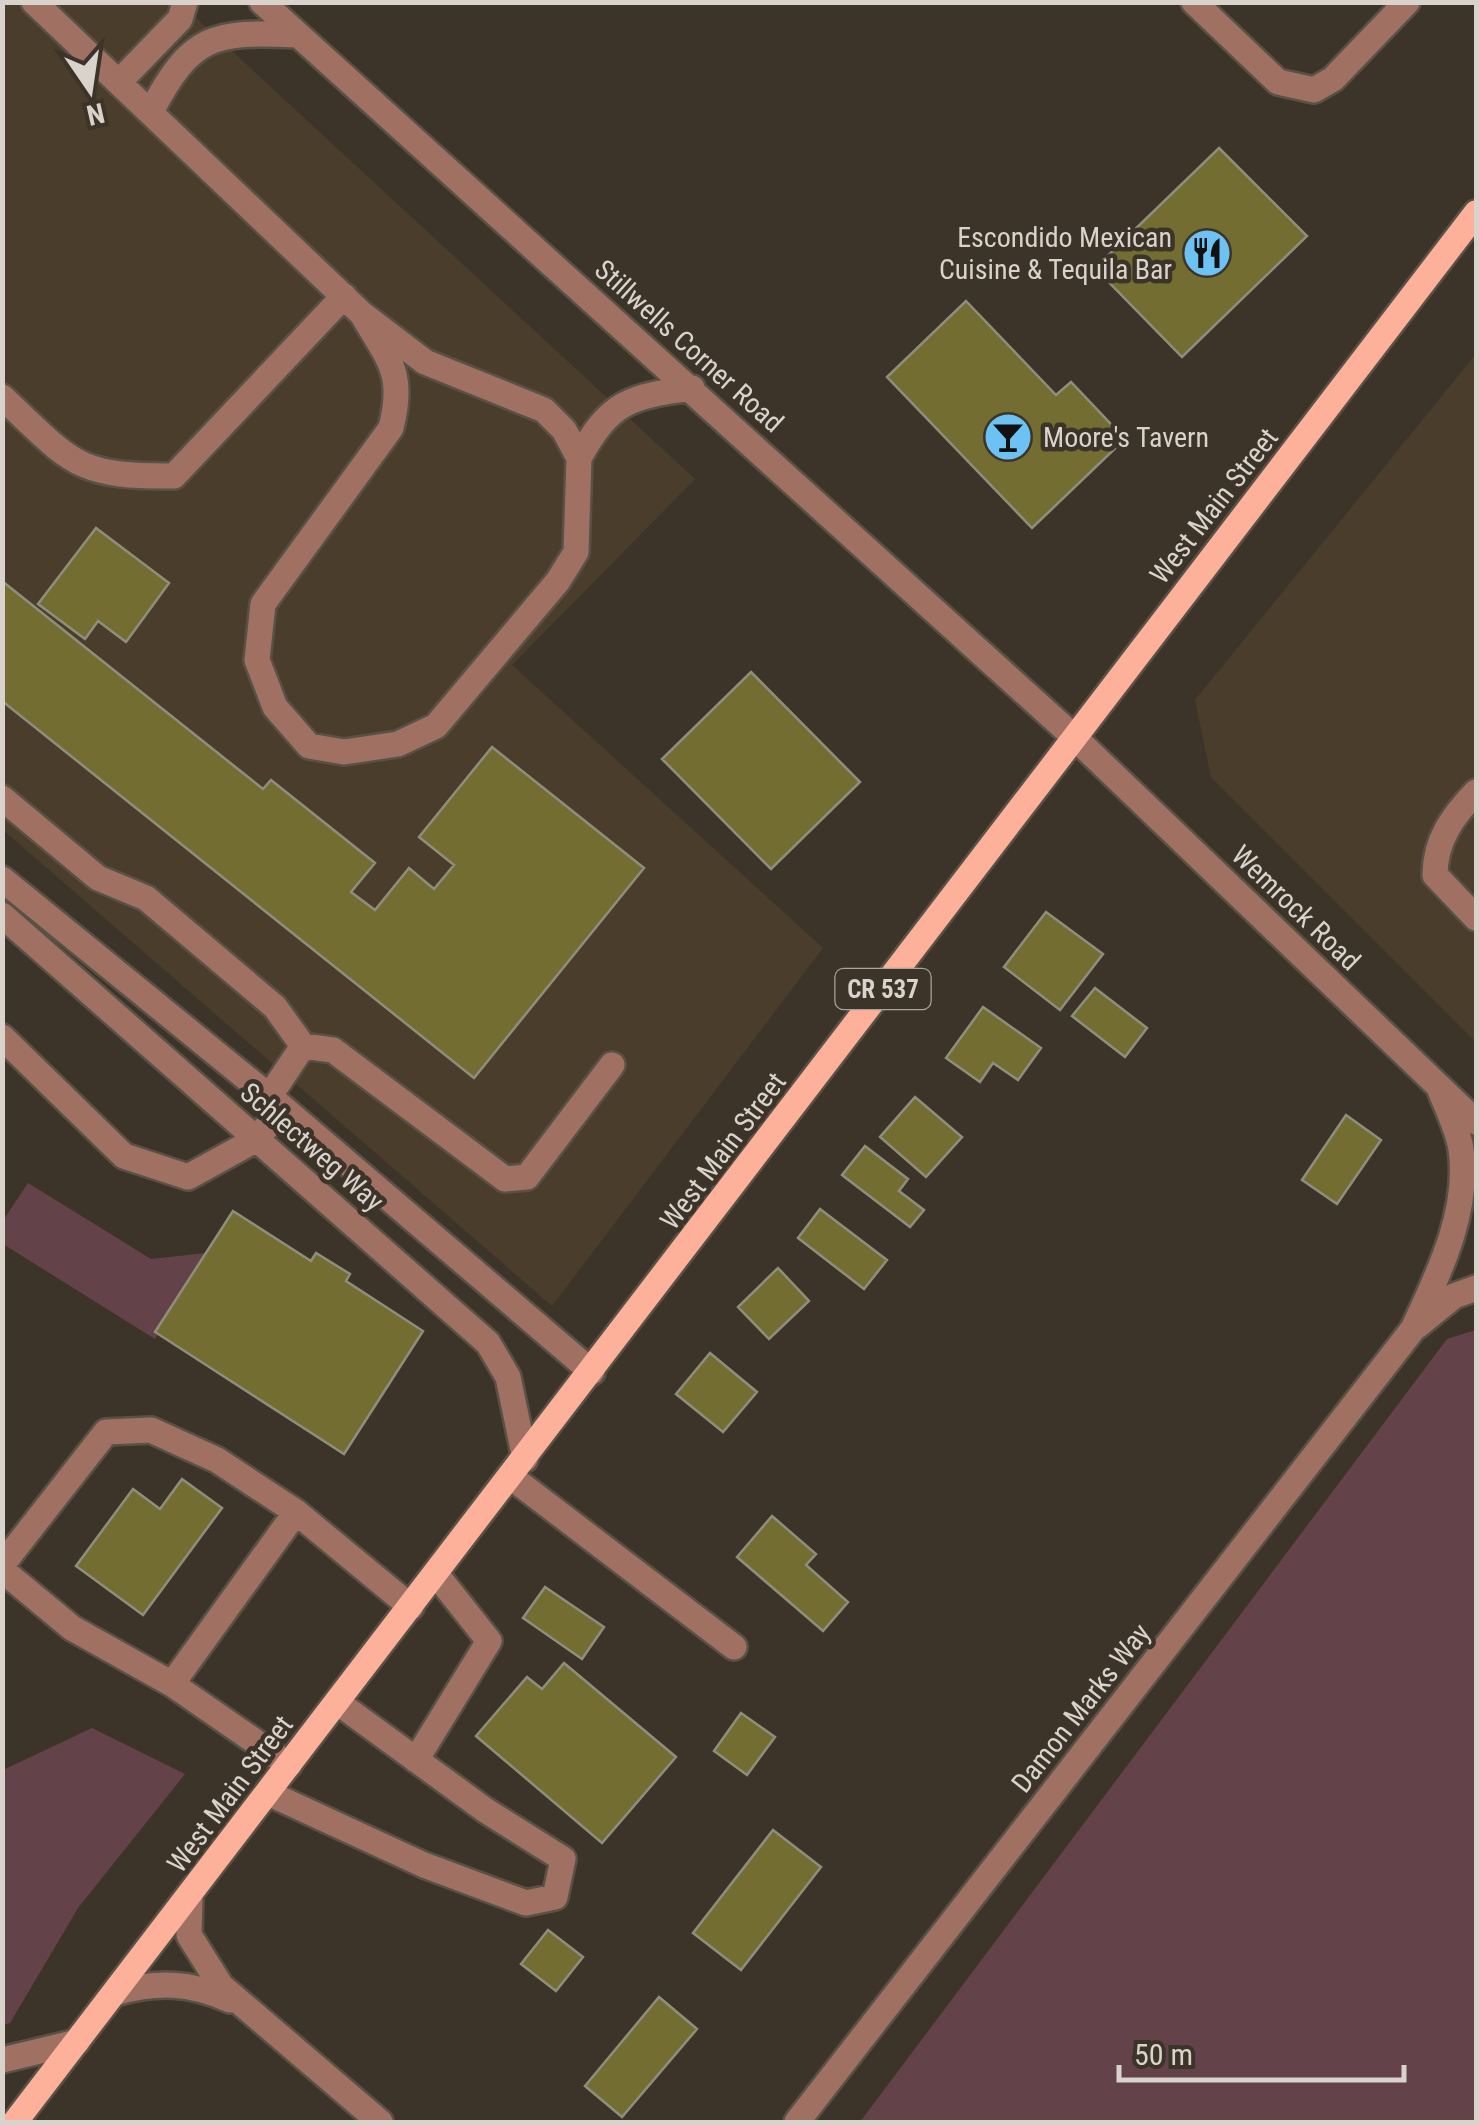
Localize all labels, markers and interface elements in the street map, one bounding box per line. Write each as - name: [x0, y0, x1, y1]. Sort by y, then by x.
- north arrow: [40, 40, 140, 140]
- text: N: [83, 96, 108, 132]
- place label: Escondido Mexican Cuisine & Tequila Bar: [939, 221, 1172, 286]
- restaurant icon: Escondido Mexican Cuisine & Tequila Bar: [1181, 227, 1233, 279]
- street label: Stillwells Corner Road: [588, 253, 790, 439]
- bar icon: Moore's Tavern: [982, 411, 1034, 463]
- place label: Moore's Tavern: [1043, 421, 1209, 454]
- street label: West Main Street: [1143, 422, 1285, 590]
- street label: Wemrock Road: [1225, 839, 1367, 977]
- road number: CR 537: [836, 969, 930, 1009]
- street label: West Main Street: [653, 1066, 793, 1236]
- street label: Schlectweg Way: [234, 1076, 391, 1218]
- street label: Damon Marks Way: [1005, 1617, 1157, 1799]
- street label: West Main Street: [160, 1709, 300, 1879]
- scale bar: [1119, 2020, 1404, 2082]
- text: 50 m: [1134, 2037, 1193, 2072]

